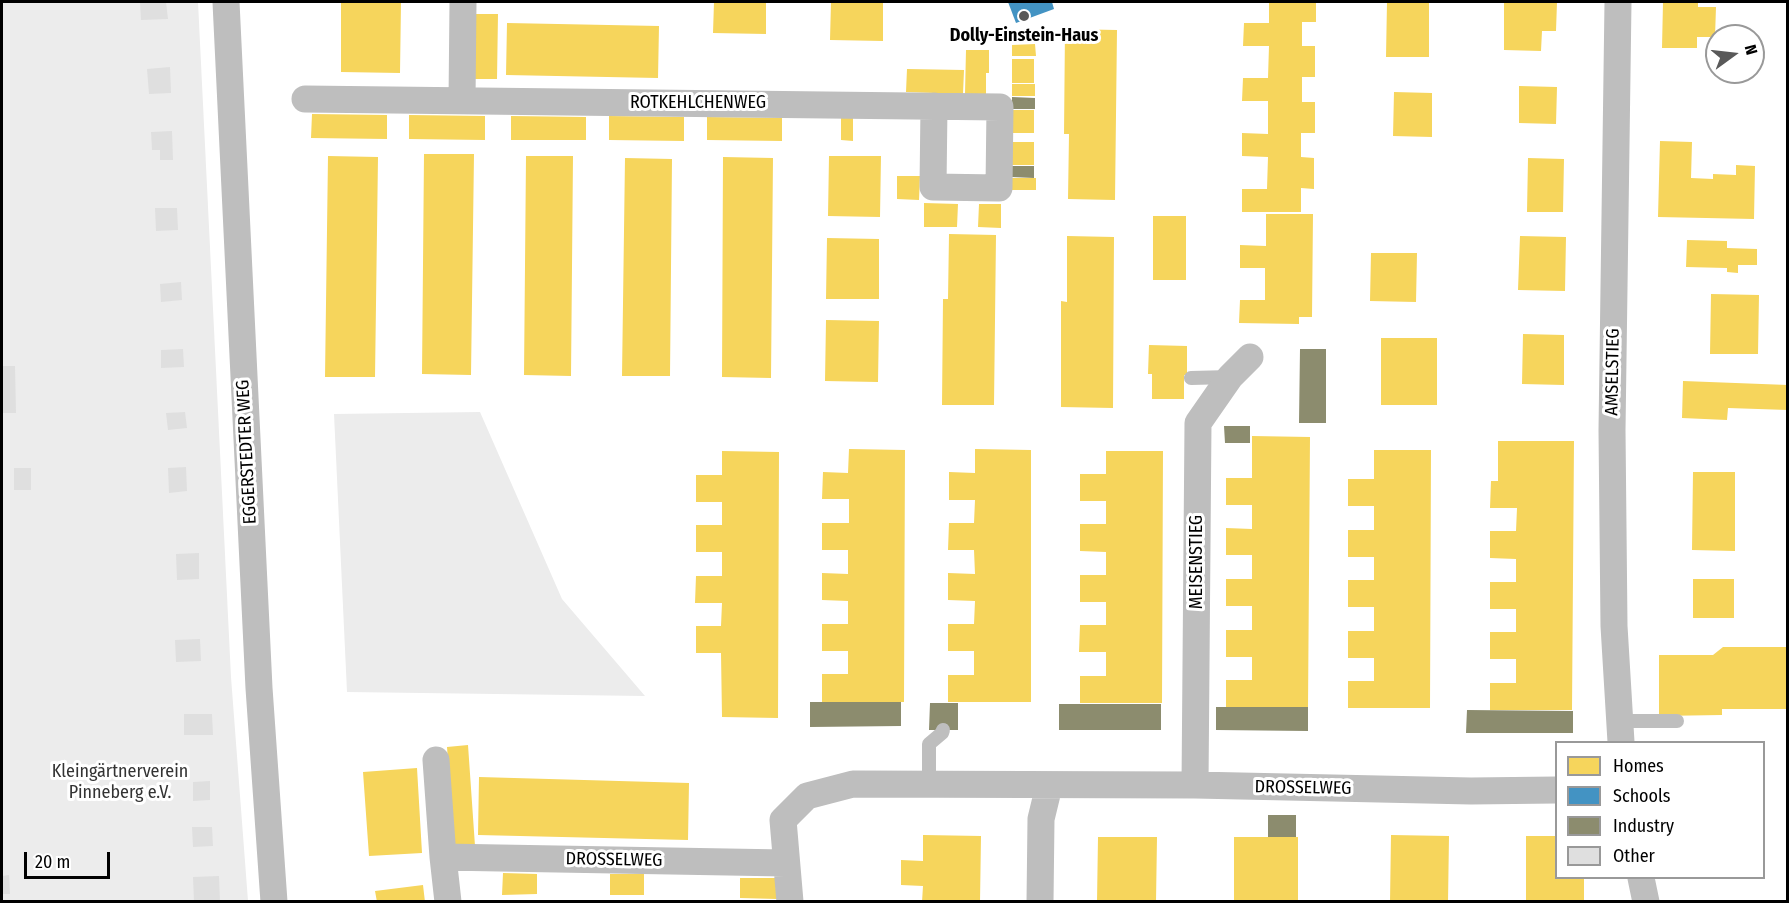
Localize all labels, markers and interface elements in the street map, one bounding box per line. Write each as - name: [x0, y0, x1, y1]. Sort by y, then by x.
- marker: Dolly-Einstein-Haus: [1017, 9, 1031, 23]
- north arrow: [1705, 24, 1765, 84]
- place label: Dolly-Einstein-Haus: [950, 25, 1098, 47]
- text: N: [1741, 43, 1761, 57]
- street label: ROTKEHLCHENWEG: [630, 92, 766, 114]
- street label: AMSELSTIEG: [1601, 328, 1625, 416]
- street label: EGGERSTEDTER WEG: [232, 379, 262, 525]
- street label: MEISENSTIEG: [1186, 515, 1208, 609]
- legend: [1555, 741, 1765, 879]
- text: Homes: [1613, 755, 1664, 777]
- park label: Kleingärtnerverein Pinneberg e.V.: [52, 761, 188, 804]
- street label: DROSSELWEG: [1254, 776, 1352, 800]
- text: Schools: [1613, 785, 1671, 807]
- text: Industry: [1613, 815, 1674, 837]
- scale bar: [27, 840, 112, 878]
- text: Other: [1613, 845, 1655, 867]
- street label: DROSSELWEG: [565, 848, 663, 872]
- text: 20 m: [35, 851, 70, 873]

